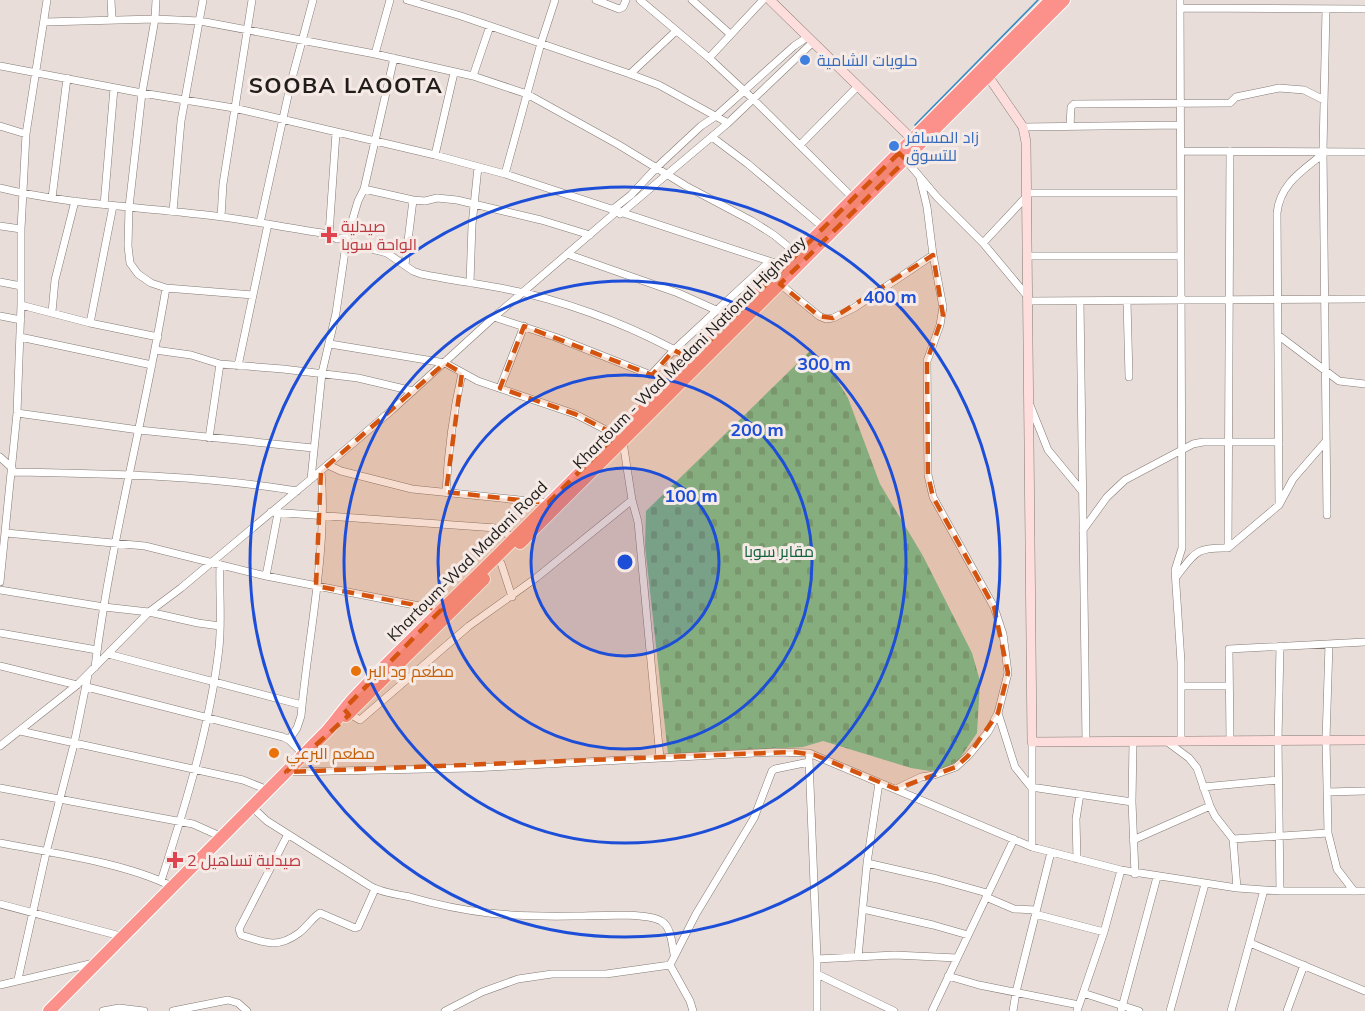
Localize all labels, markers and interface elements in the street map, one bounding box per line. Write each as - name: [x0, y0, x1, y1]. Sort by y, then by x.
- place label: حلويات الشامية: [817, 50, 917, 70]
- marker: حلويات الشامية: [798, 53, 812, 67]
- district label: SOOBA LAOOTA: [249, 71, 443, 99]
- place label: زاد المسافر للتسوق: [905, 127, 979, 166]
- marker: زاد المسافر للتسوق: [887, 139, 901, 153]
- place label: صيدلية الواحة سوبا: [341, 216, 417, 254]
- marker: صيدلية الواحة سوبا: [322, 228, 336, 242]
- street label: Khartoum - Wad Medani National Highway: [568, 231, 810, 473]
- text: 400 m: [863, 285, 917, 308]
- text: 300 m: [797, 352, 851, 375]
- text: 200 m: [730, 418, 784, 441]
- street label: Khartoum-Wad Madani Road: [383, 477, 551, 645]
- text: 100 m: [664, 484, 718, 507]
- park label: مقابر سوبا: [744, 541, 814, 561]
- centre of rings: [615, 552, 635, 572]
- place label: مطعم ود البر: [367, 661, 454, 683]
- marker: مطعم ود البر: [349, 664, 363, 678]
- place label: مطعم البرعي: [286, 743, 375, 767]
- marker: مطعم البرعي: [267, 746, 281, 760]
- place label: صيدلية تساهيل 2: [187, 850, 301, 871]
- marker: صيدلية تساهيل 2: [168, 853, 182, 867]

